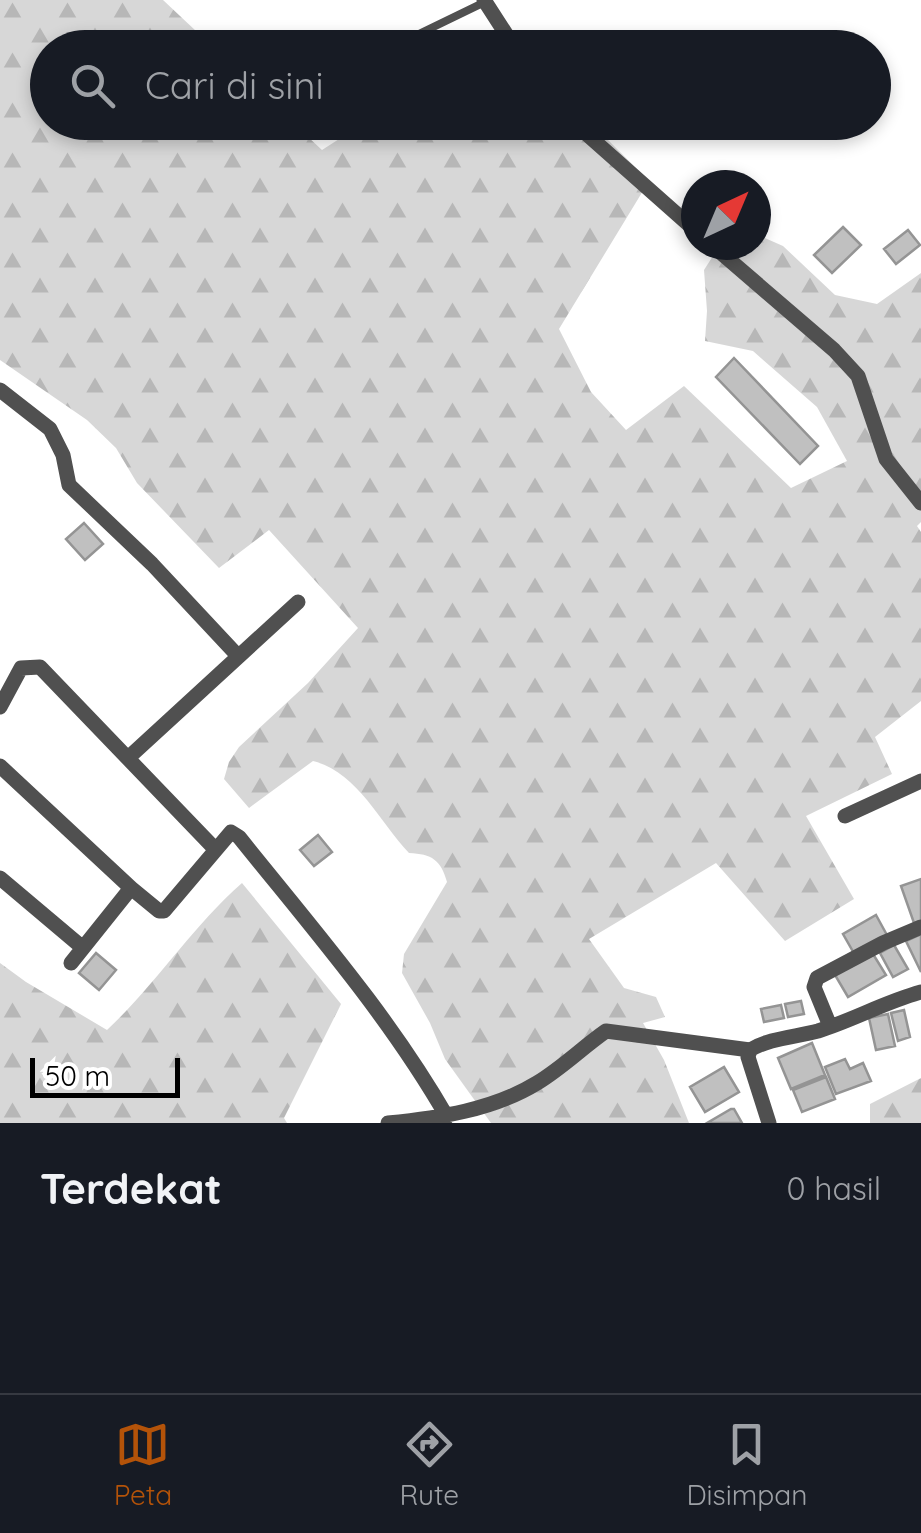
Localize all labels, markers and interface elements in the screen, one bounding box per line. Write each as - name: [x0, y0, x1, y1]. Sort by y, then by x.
- search box: [30, 30, 891, 140]
- icon: search: [65, 58, 120, 113]
- text: Cari di sini: [145, 61, 324, 109]
- north arrow: [681, 170, 771, 260]
- scale bar: [30, 1053, 180, 1098]
- text: 50 m: [45, 1058, 110, 1093]
- text: Terdekat: [40, 1162, 222, 1215]
- text: 0 hasil: [786, 1168, 881, 1208]
- tab: Peta: [114, 1417, 172, 1512]
- tab: Rute: [400, 1417, 459, 1512]
- tab: Disimpan: [686, 1417, 807, 1512]

